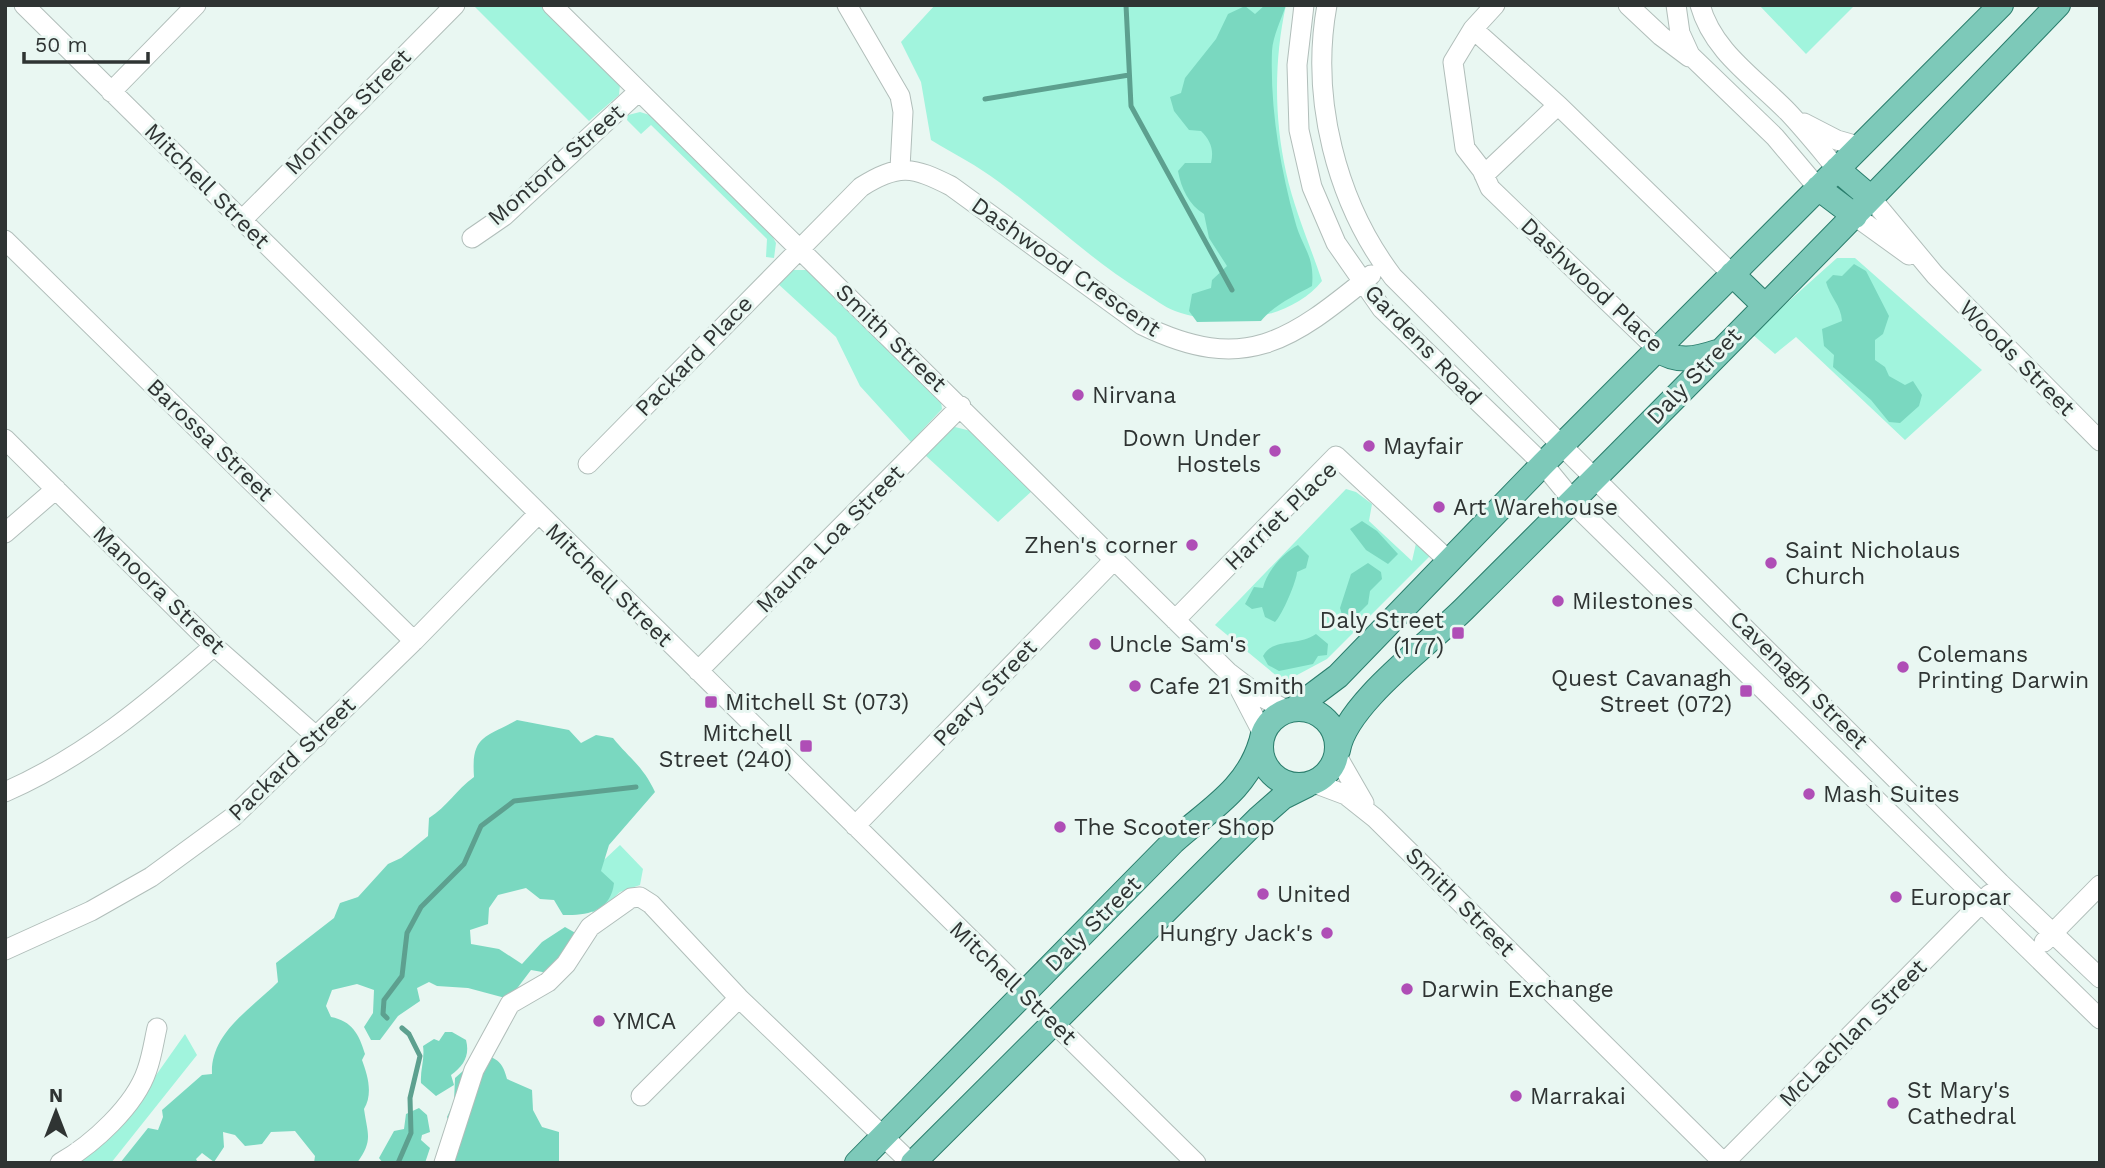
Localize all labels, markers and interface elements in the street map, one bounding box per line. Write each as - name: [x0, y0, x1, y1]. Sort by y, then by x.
- scale bar: [24, 21, 149, 65]
- text: 50 m: [35, 32, 87, 57]
- street label: Morinda Street: [279, 43, 417, 181]
- street label: Montord Street: [483, 98, 630, 231]
- street label: Mitchell Street: [139, 118, 276, 255]
- street label: Dashwood Crescent: [966, 192, 1166, 343]
- street label: Dashwood Place: [1515, 212, 1669, 358]
- street label: Smith Street: [830, 278, 952, 398]
- street label: Gardens Road: [1359, 279, 1487, 411]
- street label: Packard Place: [630, 290, 758, 422]
- street label: Woods Street: [1954, 295, 2081, 422]
- street label: Daly Street: [1641, 322, 1747, 430]
- street label: Barossa Street: [141, 373, 279, 507]
- place label: Nirvana: [1092, 382, 1176, 409]
- marker: Nirvana: [1070, 387, 1086, 403]
- place label: Down Under Hostels: [1122, 425, 1261, 478]
- place label: Mayfair: [1383, 433, 1464, 460]
- marker: Mayfair: [1361, 438, 1377, 454]
- marker: Down Under Hostels: [1267, 443, 1283, 459]
- street label: Harriet Place: [1219, 456, 1343, 576]
- street label: Mauna Loa Street: [750, 459, 910, 619]
- place label: Art Warehouse: [1453, 494, 1618, 521]
- marker: Art Warehouse: [1431, 499, 1447, 515]
- street label: Mitchell Street: [540, 518, 678, 653]
- street label: Manoora Street: [87, 520, 231, 660]
- place label: Zhen's corner: [1024, 532, 1178, 559]
- marker: Zhen's corner: [1184, 537, 1200, 553]
- place label: Saint Nicholaus Church: [1785, 537, 1961, 590]
- marker: Saint Nicholaus Church: [1763, 555, 1779, 571]
- place label: Milestones: [1572, 588, 1693, 615]
- marker: Milestones: [1550, 593, 1566, 609]
- street label: Cavenagh Street: [1724, 605, 1874, 755]
- place label: Daly Street (177): [1320, 607, 1444, 660]
- marker: Daly Street (177): [1450, 625, 1466, 641]
- place label: Uncle Sam's: [1109, 631, 1247, 658]
- street label: Peary Street: [927, 634, 1043, 752]
- marker: Uncle Sam's: [1087, 636, 1103, 652]
- place label: Colemans Printing Darwin: [1917, 641, 2089, 694]
- marker: Colemans Printing Darwin: [1895, 659, 1911, 675]
- place label: Quest Cavanagh Street (072): [1551, 665, 1732, 718]
- place label: Cafe 21 Smith: [1149, 673, 1304, 700]
- marker: Cafe 21 Smith: [1127, 678, 1143, 694]
- marker: Quest Cavanagh Street (072): [1738, 683, 1754, 699]
- place label: Mitchell St (073): [725, 689, 909, 716]
- street label: Packard Street: [223, 691, 361, 826]
- marker: Mitchell St (073): [703, 694, 719, 710]
- place label: Mitchell Street (240): [659, 720, 792, 773]
- marker: Mitchell Street (240): [798, 738, 814, 754]
- place label: Mash Suites: [1823, 781, 1960, 808]
- marker: Mash Suites: [1801, 786, 1817, 802]
- place label: The Scooter Shop: [1074, 814, 1275, 841]
- marker: The Scooter Shop: [1052, 819, 1068, 835]
- street label: Smith Street: [1400, 842, 1521, 963]
- street label: Daly Street: [1039, 870, 1147, 978]
- place label: United: [1277, 881, 1351, 908]
- place label: Europcar: [1910, 884, 2011, 911]
- marker: United: [1255, 886, 1271, 902]
- marker: Europcar: [1888, 889, 1904, 905]
- street label: Mitchell Street: [944, 916, 1082, 1051]
- place label: Hungry Jack's: [1159, 920, 1313, 947]
- marker: Hungry Jack's: [1319, 925, 1335, 941]
- street label: McLachlan Street: [1774, 953, 1933, 1112]
- place label: Darwin Exchange: [1421, 976, 1614, 1003]
- marker: Darwin Exchange: [1399, 981, 1415, 997]
- place label: YMCA: [613, 1008, 676, 1035]
- marker: YMCA: [591, 1013, 607, 1029]
- north arrow: [21, 1077, 91, 1147]
- place label: St Mary's Cathedral: [1907, 1077, 2016, 1130]
- place label: Marrakai: [1530, 1083, 1626, 1110]
- text: N: [49, 1084, 63, 1107]
- marker: Marrakai: [1508, 1088, 1524, 1104]
- marker: St Mary's Cathedral: [1885, 1095, 1901, 1111]

